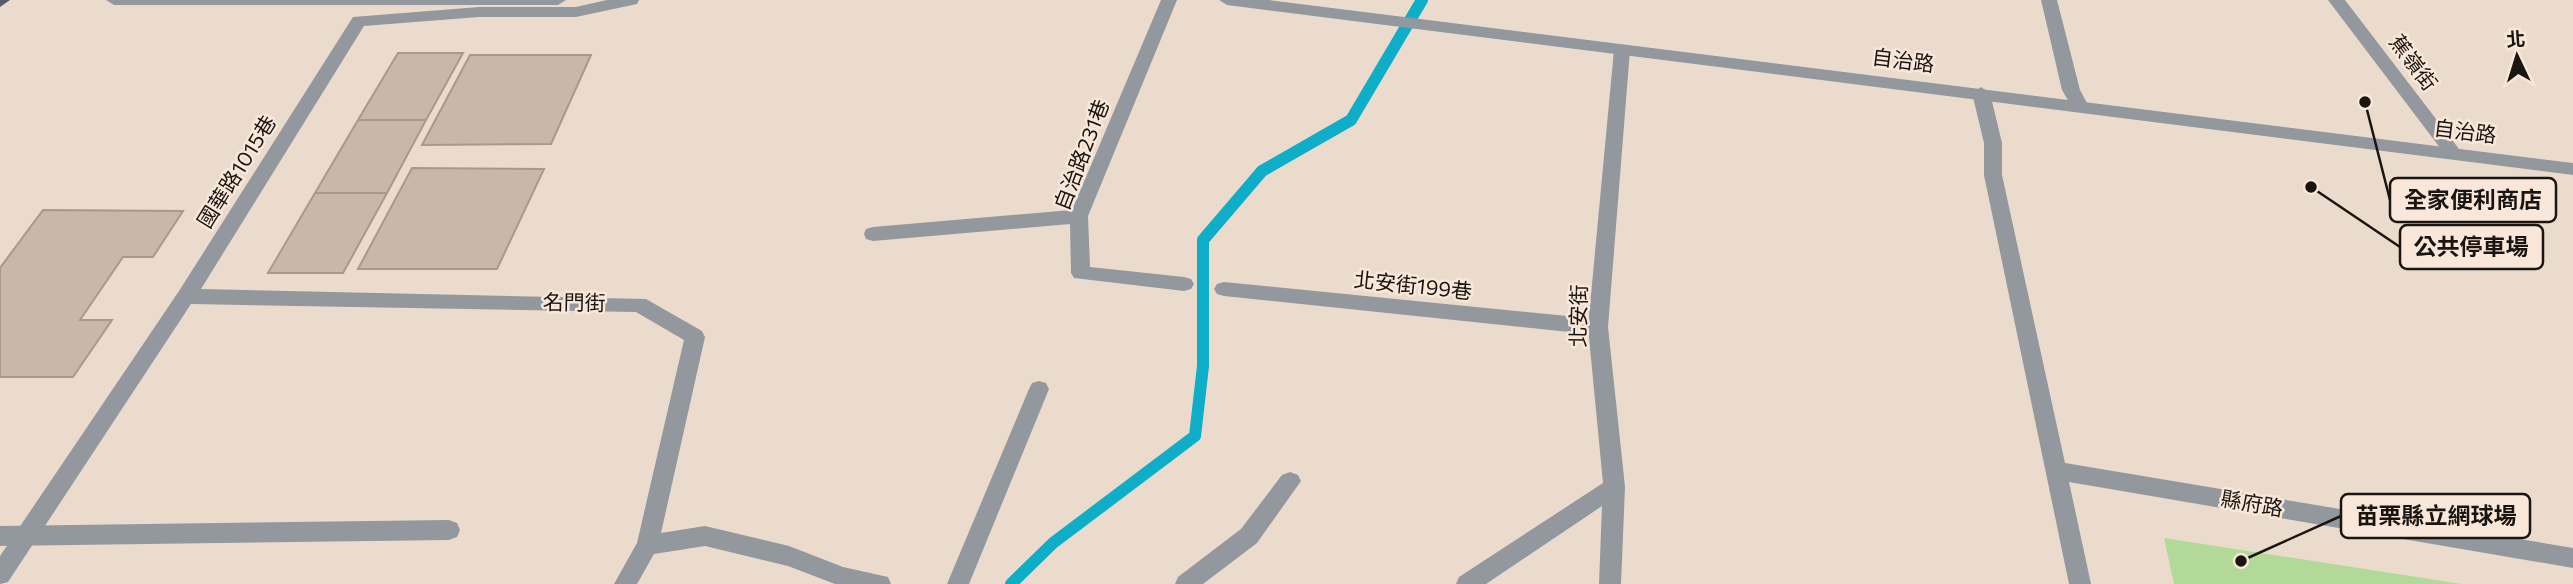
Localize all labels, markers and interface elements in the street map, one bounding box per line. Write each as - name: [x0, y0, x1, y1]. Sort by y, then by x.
- north arrow: [2482, 21, 2552, 91]
- text: 北: [2505, 26, 2526, 51]
- street label: 蕉嶺街: [2385, 29, 2443, 95]
- street label: 自治路: [1870, 43, 1936, 76]
- street label: 自治路231巷: [1048, 96, 1113, 213]
- street label: 國華路1015巷: [191, 110, 280, 232]
- street label: 自治路: [2432, 114, 2498, 147]
- callout: 全家便利商店: [2390, 178, 2556, 222]
- text: 全家便利商店: [2404, 185, 2542, 213]
- callout: 公共停車場: [2400, 225, 2543, 269]
- text: 公共停車場: [2414, 232, 2529, 260]
- street label: 北安街199巷: [1353, 266, 1473, 303]
- street label: 北安街: [1564, 284, 1591, 348]
- street label: 名門街: [542, 288, 606, 315]
- street label: 縣府路: [2219, 485, 2285, 520]
- callout: 苗栗縣立網球場: [2341, 494, 2530, 538]
- text: 苗栗縣立網球場: [2356, 501, 2517, 529]

